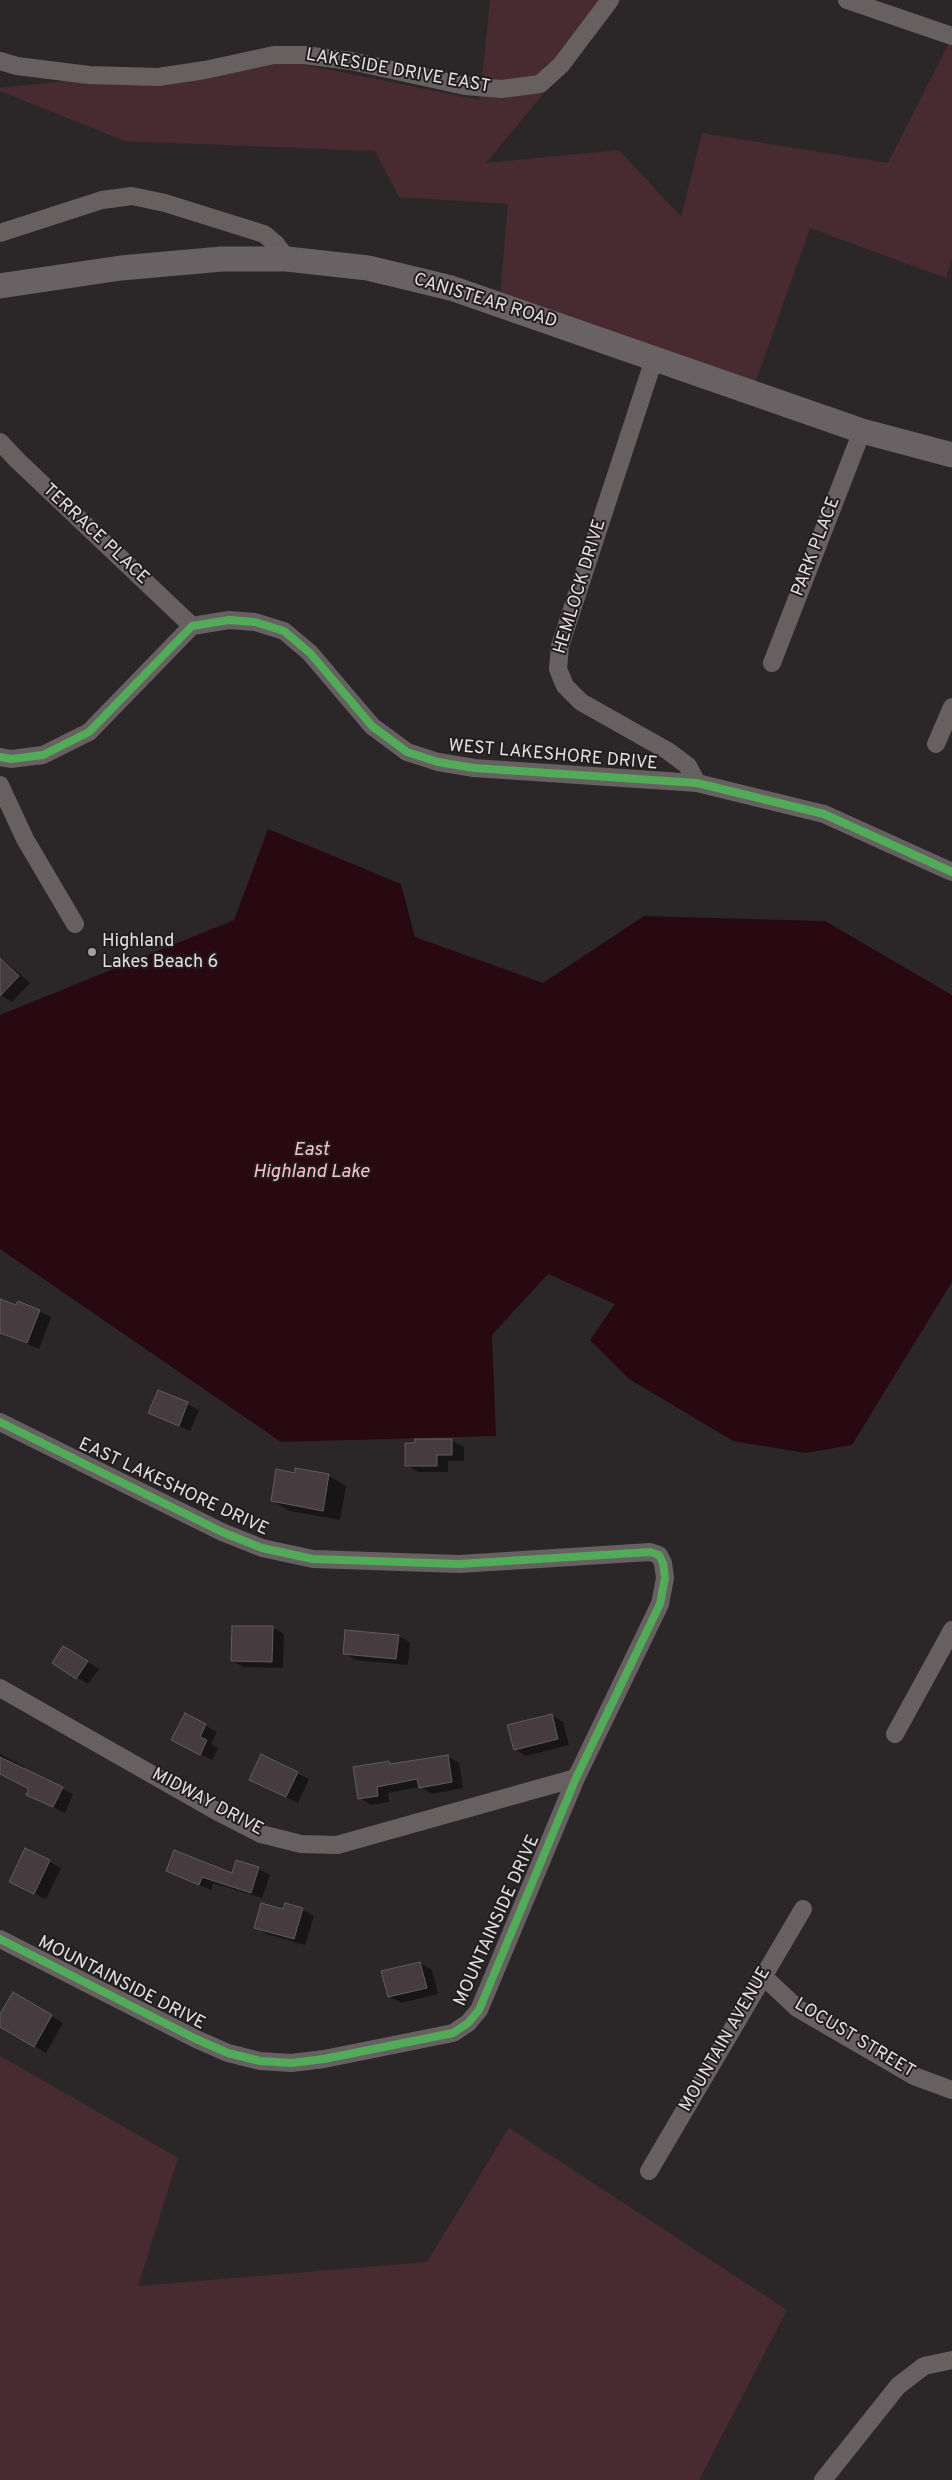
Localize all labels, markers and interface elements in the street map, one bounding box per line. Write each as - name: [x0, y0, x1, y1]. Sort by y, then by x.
- street label: LAKESIDE DRIVE EAST: [304, 45, 492, 99]
- street label: CANISTEAR ROAD: [411, 270, 559, 334]
- street label: TERRACE PLACE: [37, 480, 153, 590]
- street label: PARK PLACE: [788, 494, 846, 600]
- street label: HEMLOCK DRIVE: [550, 517, 612, 657]
- street label: WEST LAKESHORE DRIVE: [447, 736, 659, 776]
- place label: Highland Lakes Beach 6: [102, 931, 218, 974]
- marker: Highland Lakes Beach 6: [86, 946, 98, 958]
- water label: East Highland Lake: [253, 1140, 369, 1184]
- street label: EAST LAKESHORE DRIVE: [74, 1434, 272, 1542]
- street label: MIDWAY DRIVE: [148, 1765, 266, 1841]
- street label: MOUNTAINSIDE DRIVE: [451, 1832, 545, 2010]
- street label: MOUNTAINSIDE DRIVE: [34, 1932, 208, 2036]
- street label: MOUNTAIN AVENUE: [676, 1964, 776, 2116]
- street label: LOCUST STREET: [790, 1994, 918, 2084]

